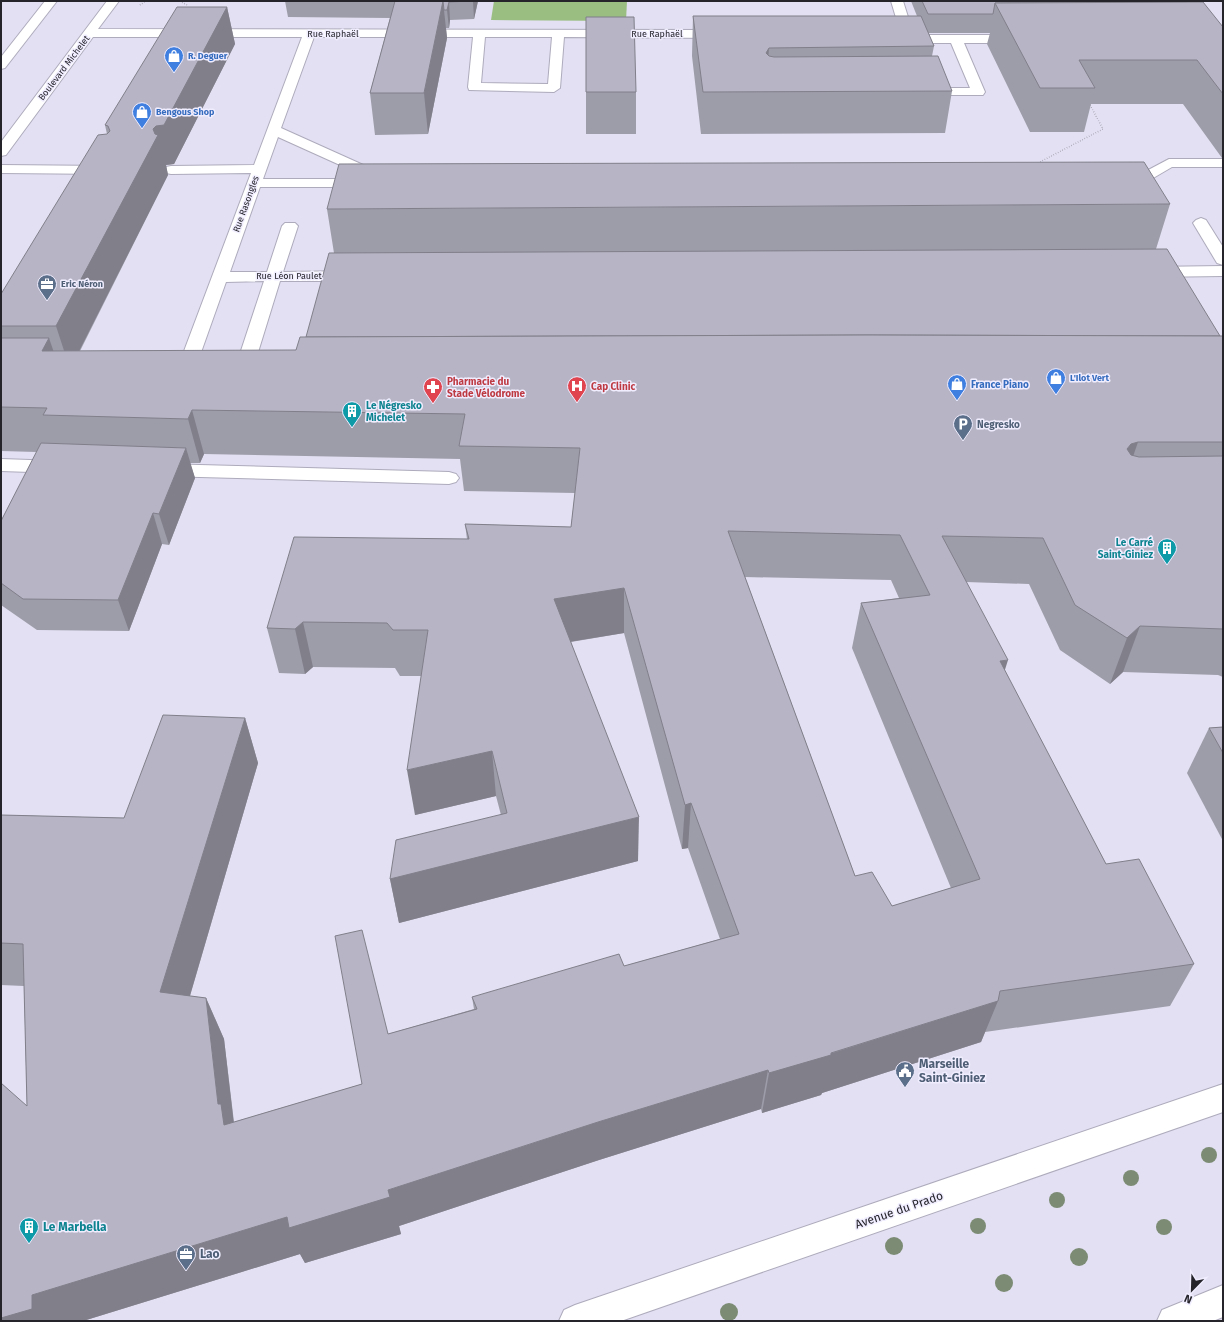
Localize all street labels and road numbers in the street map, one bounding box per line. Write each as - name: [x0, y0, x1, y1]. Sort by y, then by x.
- street label: Rue Raphaël: [307, 29, 359, 39]
- street label: Rue Raphaël: [631, 29, 683, 39]
- street label: Boulevard Michelet: [36, 33, 92, 102]
- street label: Rue Rasongles: [231, 174, 261, 234]
- street label: Rue Léon Paulet: [256, 271, 323, 281]
- street label: Avenue du Prado: [853, 1188, 945, 1232]

